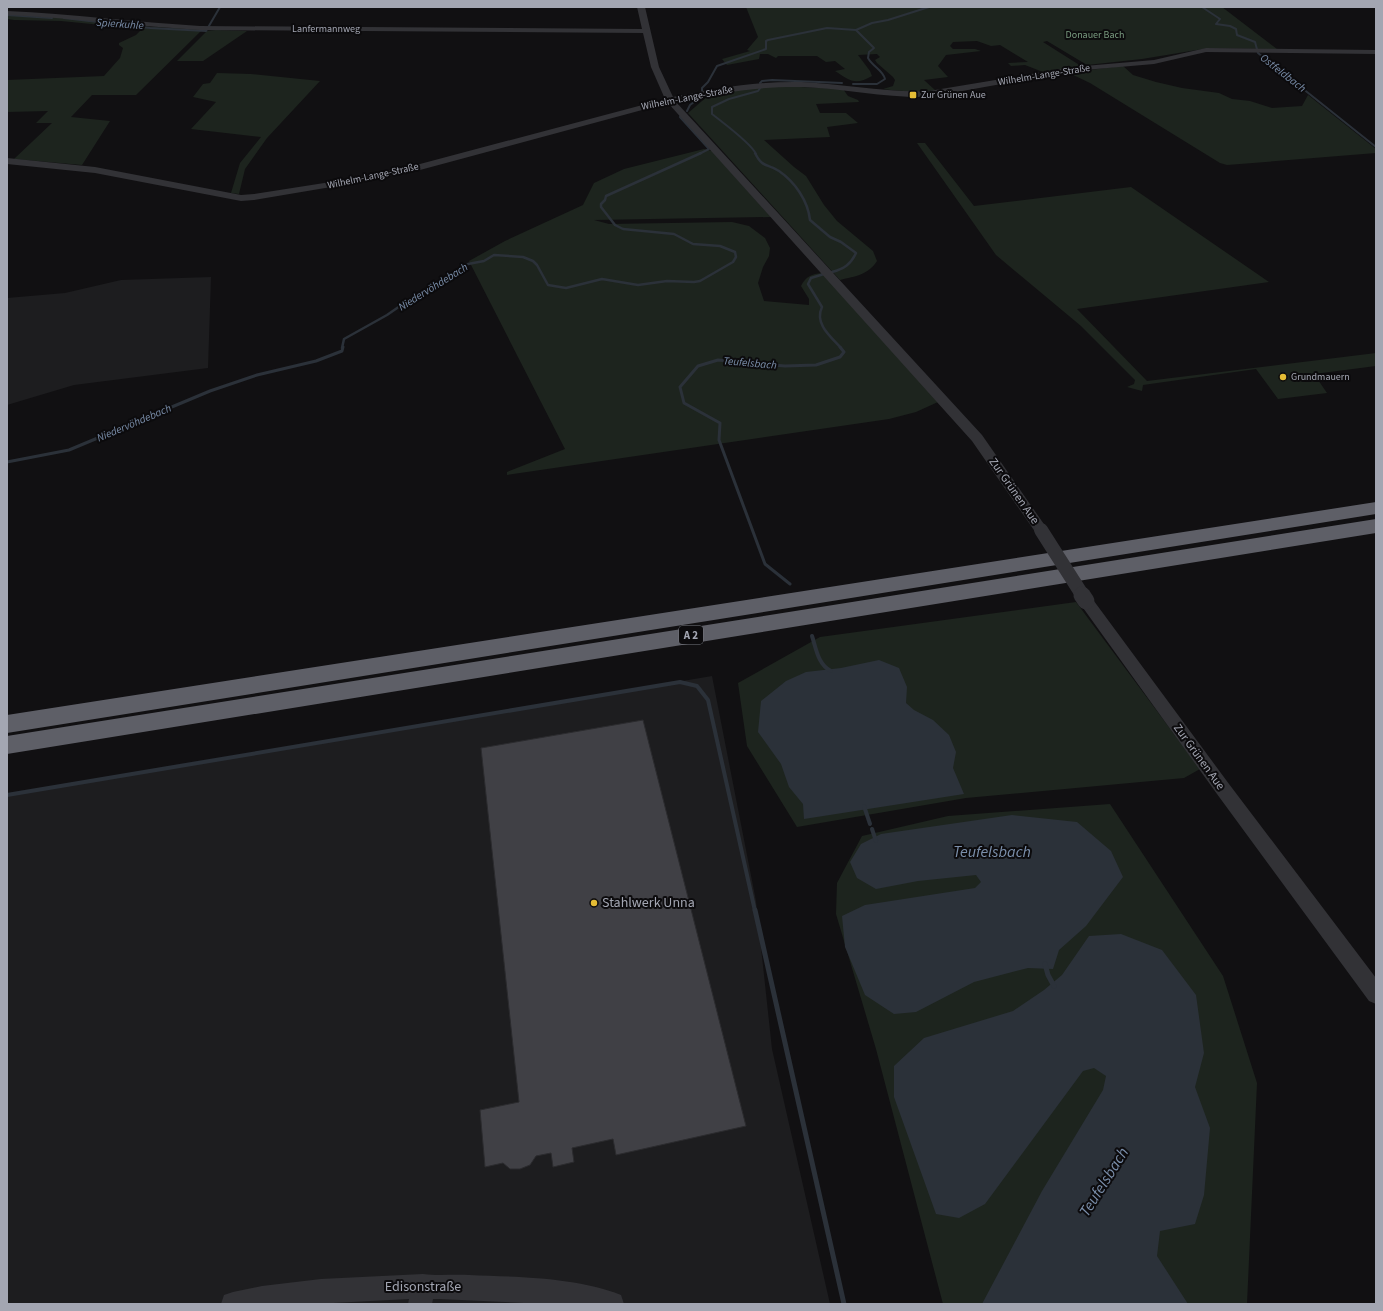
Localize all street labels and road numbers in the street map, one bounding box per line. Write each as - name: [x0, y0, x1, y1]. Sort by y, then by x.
- street label: Lanfermannweg: [292, 22, 360, 36]
- street label: Wilhelm-Lange-Straße: [997, 61, 1091, 89]
- street label: Wilhelm-Lange-Straße: [640, 82, 734, 114]
- street label: Wilhelm-Lange-Straße: [326, 159, 420, 193]
- street label: Zur Grünen Aue: [985, 454, 1043, 528]
- road number: A 2: [679, 626, 703, 644]
- street label: Zur Grünen Aue: [1169, 721, 1229, 793]
- street label: Edisonstraße: [385, 1277, 461, 1297]

